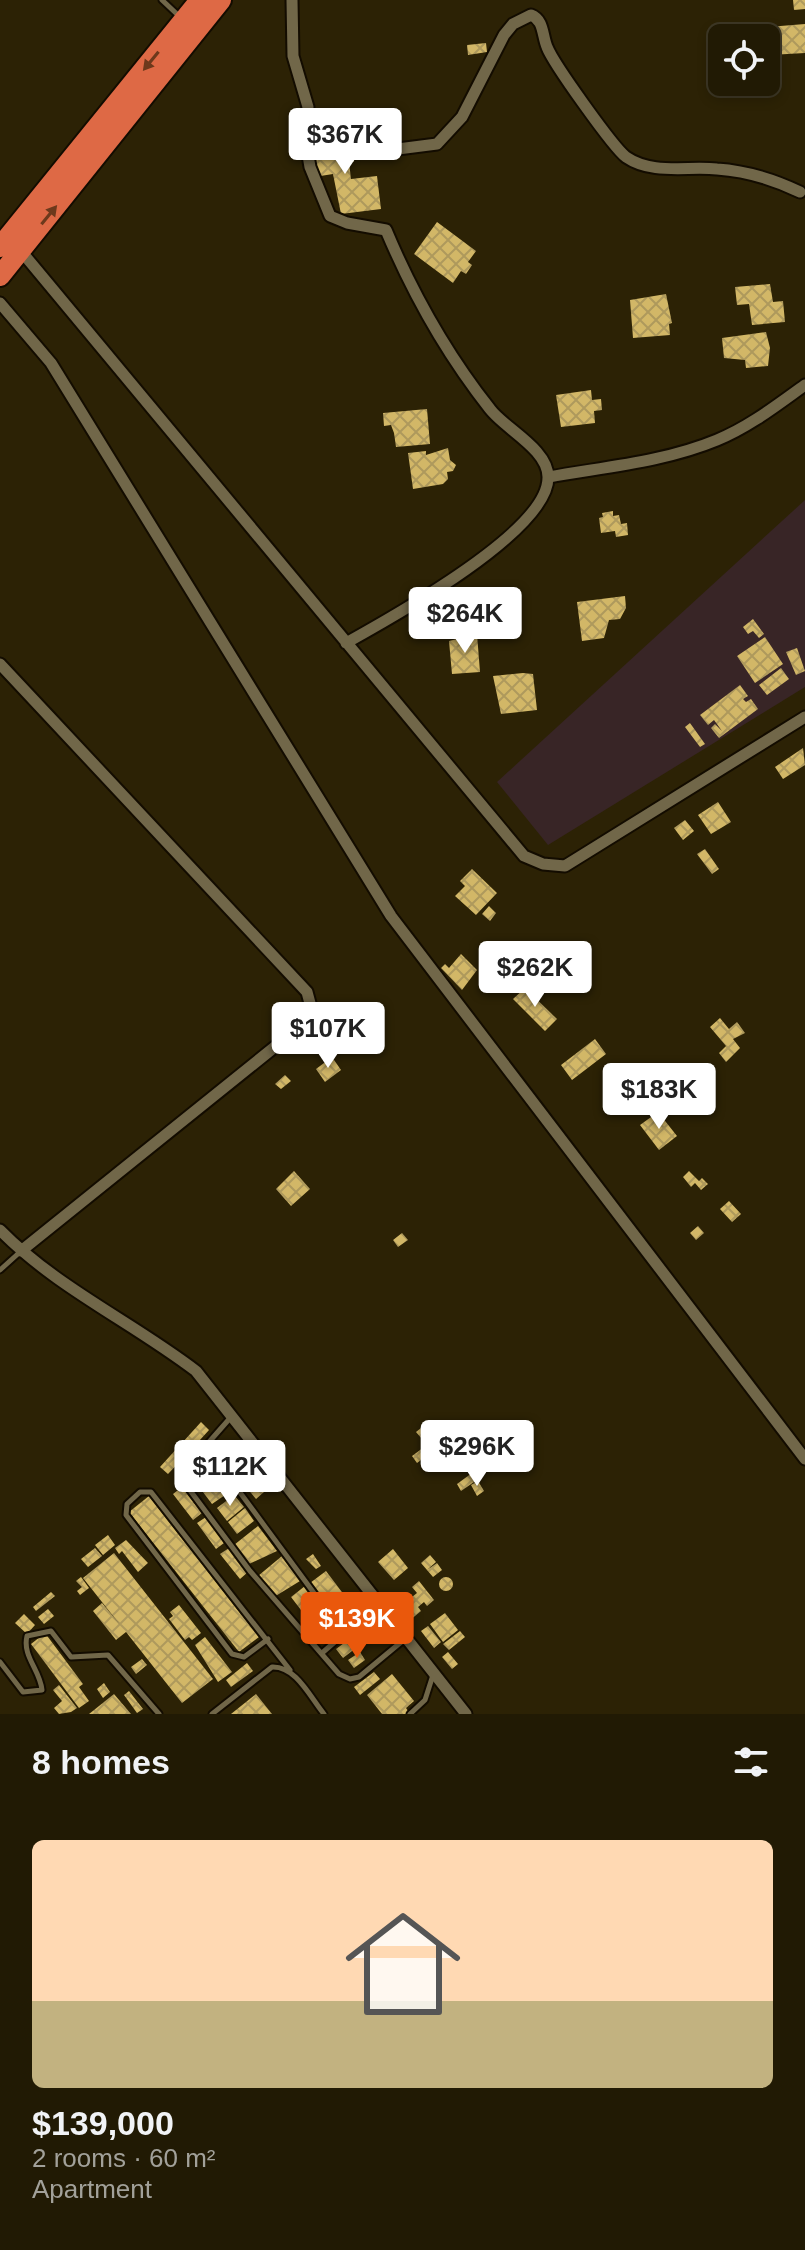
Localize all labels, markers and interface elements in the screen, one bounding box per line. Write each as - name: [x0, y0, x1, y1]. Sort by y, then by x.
- map controls: [708, 24, 780, 96]
- button: locate: [708, 24, 780, 96]
- one-way arrow: [142, 50, 159, 71]
- pin: $367K: [289, 108, 401, 176]
- text: $367K: [307, 119, 383, 149]
- one-way arrow: [40, 206, 57, 226]
- pin: $264K: [409, 587, 521, 655]
- text: $264K: [427, 598, 503, 628]
- pin: $262K: [479, 941, 591, 1009]
- text: $262K: [497, 952, 573, 982]
- pin: $107K: [272, 1002, 384, 1070]
- text: $107K: [290, 1013, 366, 1043]
- pin: $183K: [603, 1063, 715, 1131]
- text: $183K: [621, 1074, 697, 1104]
- pin: $296K: [421, 1420, 533, 1488]
- text: $296K: [439, 1431, 515, 1461]
- pin: $112K: [174, 1440, 286, 1508]
- text: $112K: [192, 1451, 268, 1481]
- pin: $139K: [301, 1592, 413, 1660]
- text: $139K: [319, 1603, 395, 1633]
- icon: filters: [729, 1740, 773, 1784]
- text: 8 homes: [32, 1743, 170, 1781]
- icon: home: [331, 1892, 475, 2036]
- text: $139,000: [32, 2104, 174, 2142]
- text: 2 rooms · 60 m²: [32, 2143, 216, 2173]
- text: Apartment: [32, 2174, 152, 2204]

